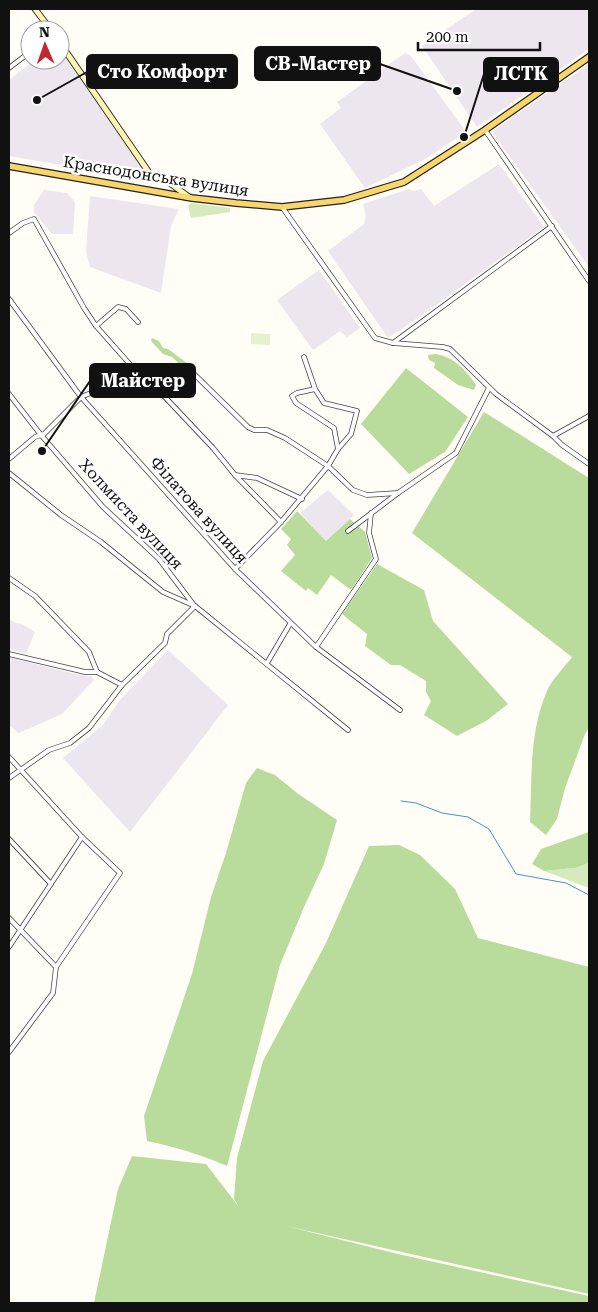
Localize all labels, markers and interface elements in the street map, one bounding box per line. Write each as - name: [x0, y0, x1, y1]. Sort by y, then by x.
- north arrow: [20, 20, 70, 70]
- scale bar: [418, 20, 540, 52]
- text: N: [39, 24, 50, 40]
- text: 200 m: [426, 28, 469, 46]
- callout: СВ-Мастер: [255, 47, 380, 80]
- text: СВ-Мастер: [265, 53, 371, 74]
- callout: Сто Комфорт: [87, 55, 237, 88]
- callout: ЛСТК: [484, 58, 558, 91]
- text: Сто Комфорт: [97, 61, 227, 82]
- text: ЛСТК: [494, 63, 548, 84]
- street label: Краснодонська вулиця: [62, 152, 250, 200]
- callout: Майстер: [90, 364, 195, 397]
- text: Майстер: [101, 370, 185, 391]
- street label: Філатова вулиця: [146, 453, 252, 567]
- street label: Холмиста вулиця: [75, 455, 187, 573]

